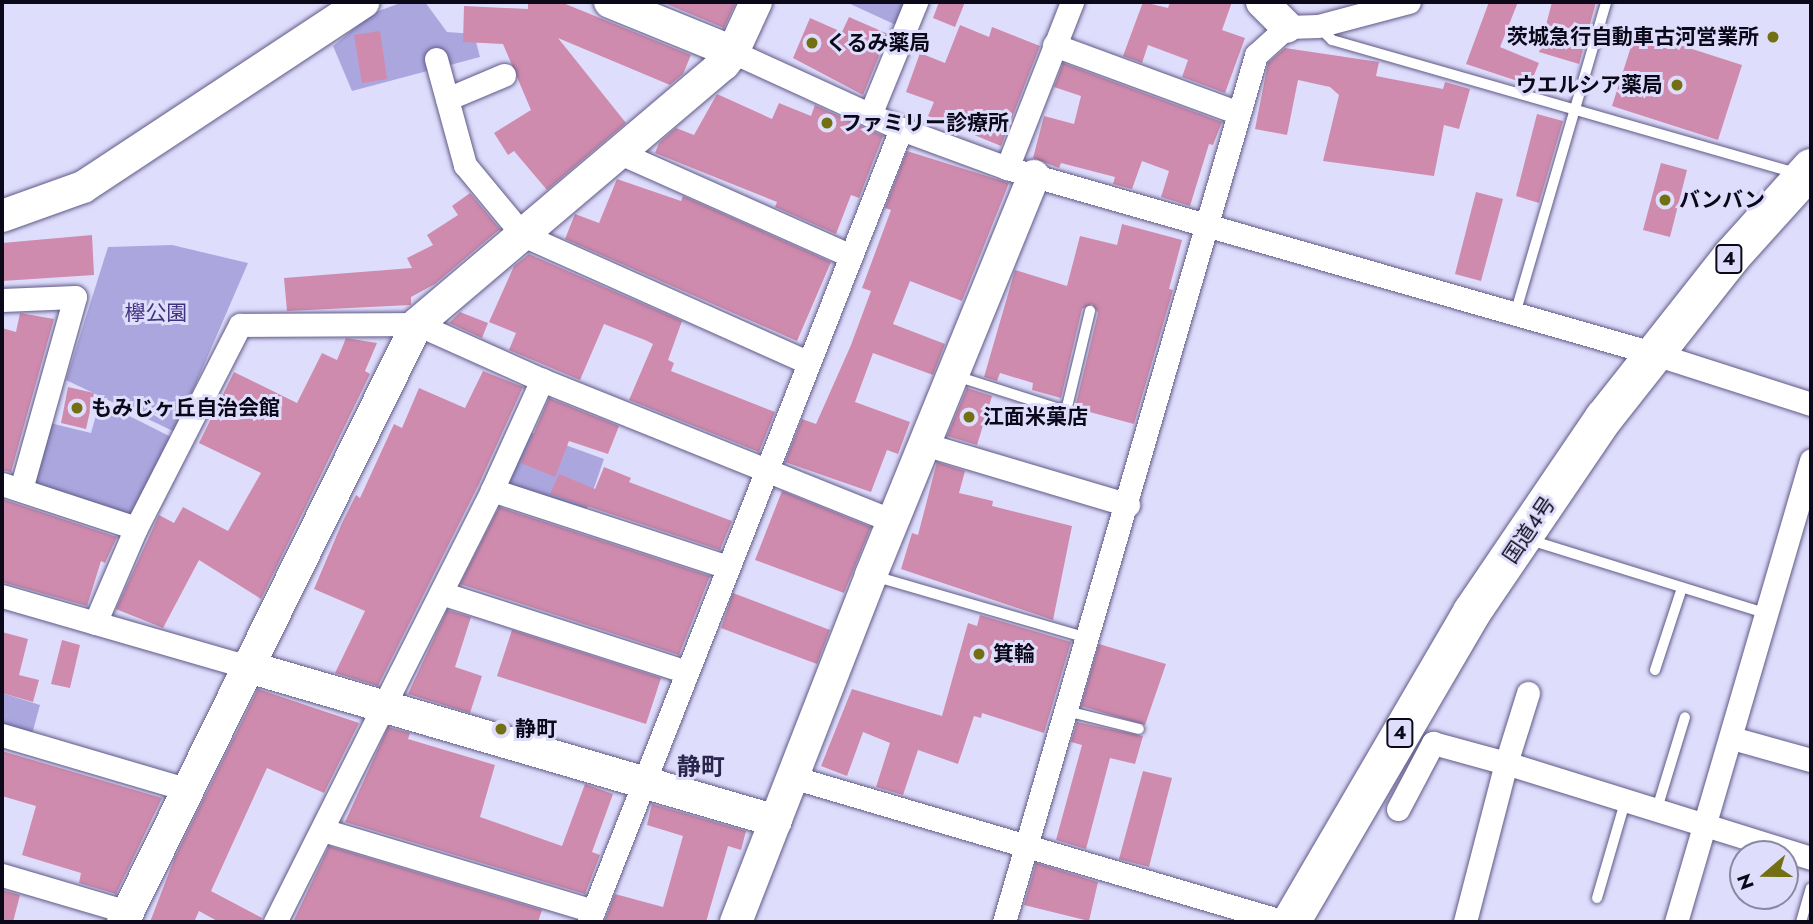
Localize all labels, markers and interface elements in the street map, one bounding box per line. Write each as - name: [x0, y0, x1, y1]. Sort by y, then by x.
- place label: 茨城急行自動車古河営業所: [1507, 24, 1759, 50]
- marker: 茨城急行自動車古河営業所: [1765, 29, 1781, 45]
- place label: くるみ薬局: [826, 30, 931, 56]
- marker: くるみ薬局: [804, 35, 820, 51]
- place label: ウエルシア薬局: [1516, 72, 1663, 98]
- marker: ウエルシア薬局: [1669, 77, 1685, 93]
- place label: ファミリー診療所: [841, 110, 1009, 136]
- marker: ファミリー診療所: [819, 115, 835, 131]
- place label: バンバン: [1679, 187, 1763, 213]
- marker: バンバン: [1657, 192, 1673, 208]
- road number: 4: [1715, 244, 1743, 274]
- park label: 欅公園: [125, 300, 187, 326]
- place label: もみじヶ丘自治会館: [91, 395, 280, 421]
- marker: もみじヶ丘自治会館: [69, 400, 85, 416]
- place label: 江面米菓店: [983, 404, 1088, 430]
- marker: 江面米菓店: [961, 409, 977, 425]
- street label: 国道4号: [1498, 492, 1560, 568]
- place label: 箕輪: [993, 641, 1035, 667]
- marker: 箕輪: [971, 646, 987, 662]
- place label: 静町: [515, 716, 557, 742]
- road number: 4: [1386, 718, 1414, 748]
- marker: 静町: [493, 721, 509, 737]
- district label: 静町: [677, 753, 725, 781]
- north arrow: [1729, 840, 1799, 910]
- text: N: [1730, 870, 1761, 893]

